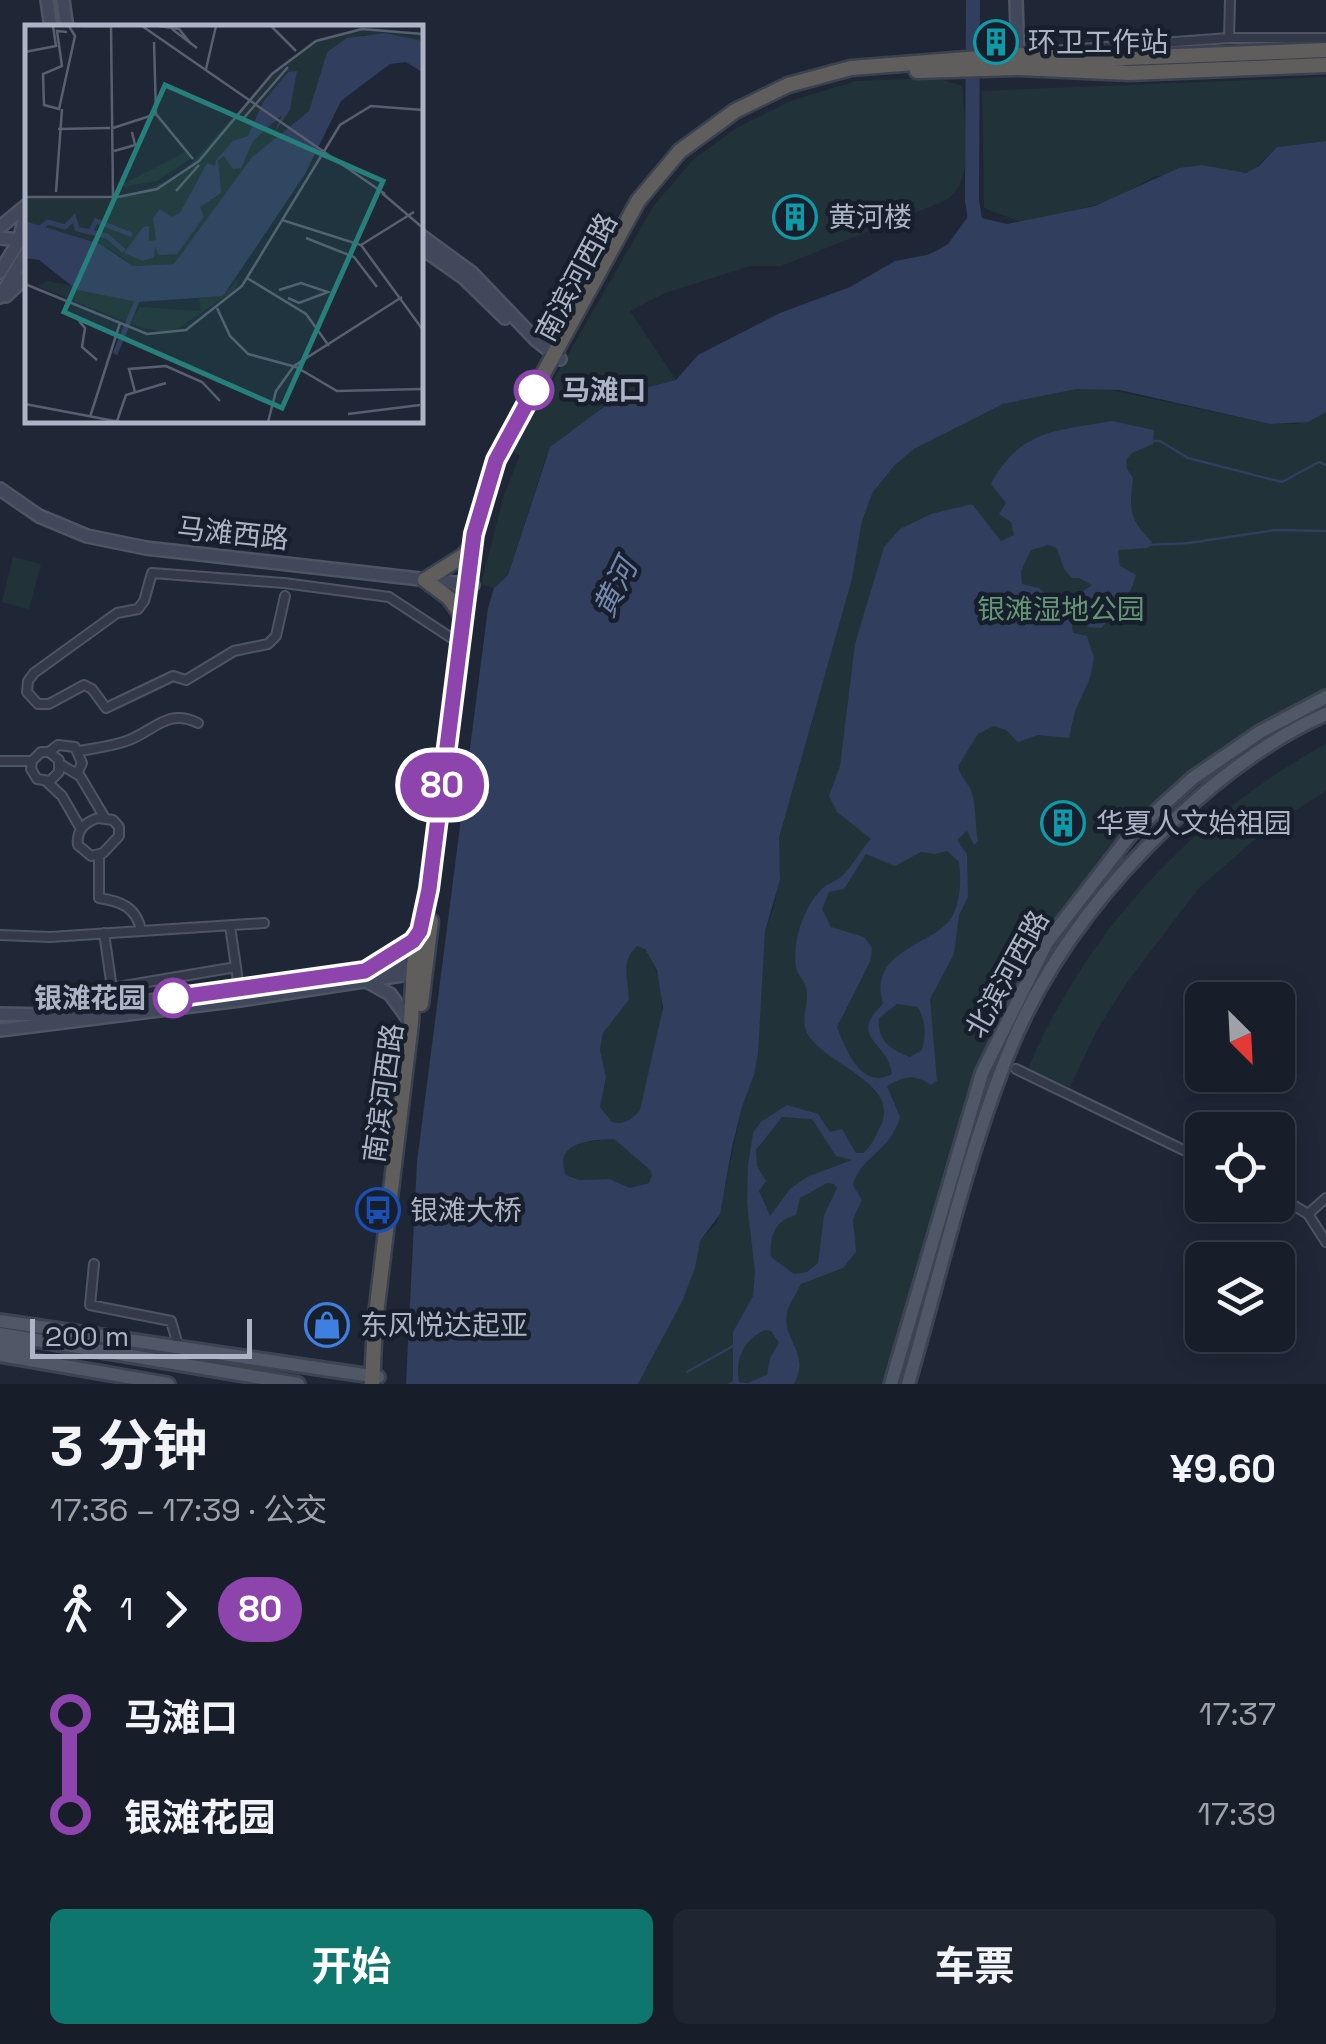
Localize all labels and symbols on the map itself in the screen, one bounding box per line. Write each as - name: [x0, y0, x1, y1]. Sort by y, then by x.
- building icon: 环卫工作站: [973, 19, 1019, 65]
- place label: 环卫工作站: [1028, 24, 1168, 60]
- inset map: [25, 25, 422, 422]
- building icon: 黄河楼: [772, 194, 818, 240]
- place label: 黄河楼: [828, 199, 912, 235]
- street label: 南滨河西路: [527, 207, 625, 347]
- marker: 马滩口: [515, 371, 553, 409]
- place label: 马滩口: [562, 372, 646, 408]
- street label: 马滩西路: [175, 509, 291, 557]
- water label: 黄河: [584, 548, 648, 624]
- park label: 银滩湿地公园: [977, 591, 1145, 627]
- line badge: 80: [397, 752, 487, 818]
- building icon: 华夏人文始祖园: [1040, 800, 1086, 846]
- place label: 华夏人文始祖园: [1096, 805, 1292, 841]
- street label: 北滨河西路: [957, 904, 1057, 1044]
- marker: 银滩花园: [154, 979, 192, 1017]
- place label: 银滩花园: [34, 980, 146, 1016]
- north arrow: [1185, 982, 1295, 1092]
- street label: 南滨河西路: [355, 1021, 411, 1165]
- bus stop icon: 银滩大桥: [355, 1187, 401, 1233]
- place label: 银滩大桥: [410, 1192, 522, 1228]
- shop icon: 东风悦达起亚: [304, 1302, 350, 1348]
- place label: 东风悦达起亚: [360, 1307, 528, 1343]
- scale bar: [30, 1314, 252, 1358]

